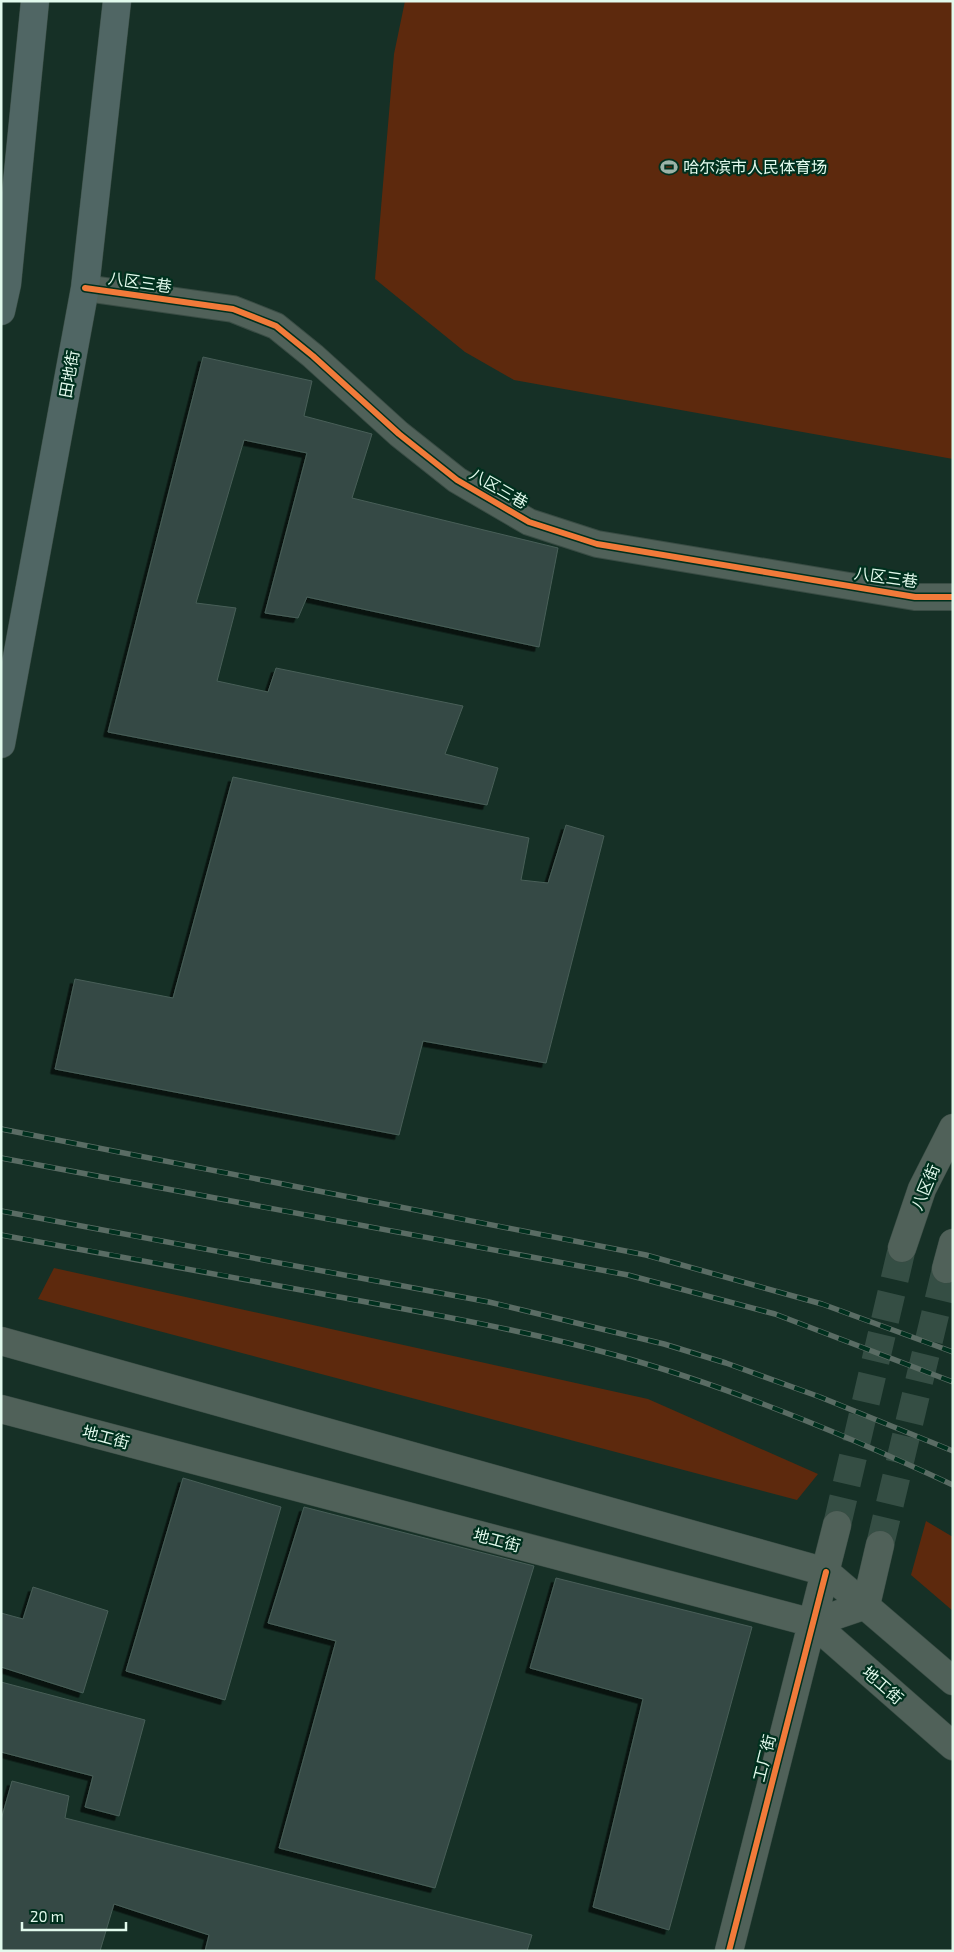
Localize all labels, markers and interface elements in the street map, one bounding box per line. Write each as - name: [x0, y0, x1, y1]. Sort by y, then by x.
- sports icon: 哈尔滨市人民体育场: [659, 157, 679, 177]
- place label: 哈尔滨市人民体育场: [683, 157, 827, 176]
- street label: 八区三巷: [107, 268, 173, 295]
- street label: 田地街: [55, 349, 82, 399]
- street label: 八区三巷: [467, 463, 532, 512]
- street label: 八区三巷: [853, 563, 919, 590]
- street label: 八区街: [906, 1161, 943, 1213]
- street label: 地工街: [80, 1421, 132, 1452]
- street label: 地工街: [471, 1524, 523, 1555]
- street label: 地工街: [859, 1662, 908, 1708]
- street label: 工厂街: [748, 1732, 779, 1783]
- scale bar: [22, 1900, 126, 1932]
- text: 20 m: [30, 1907, 64, 1925]

